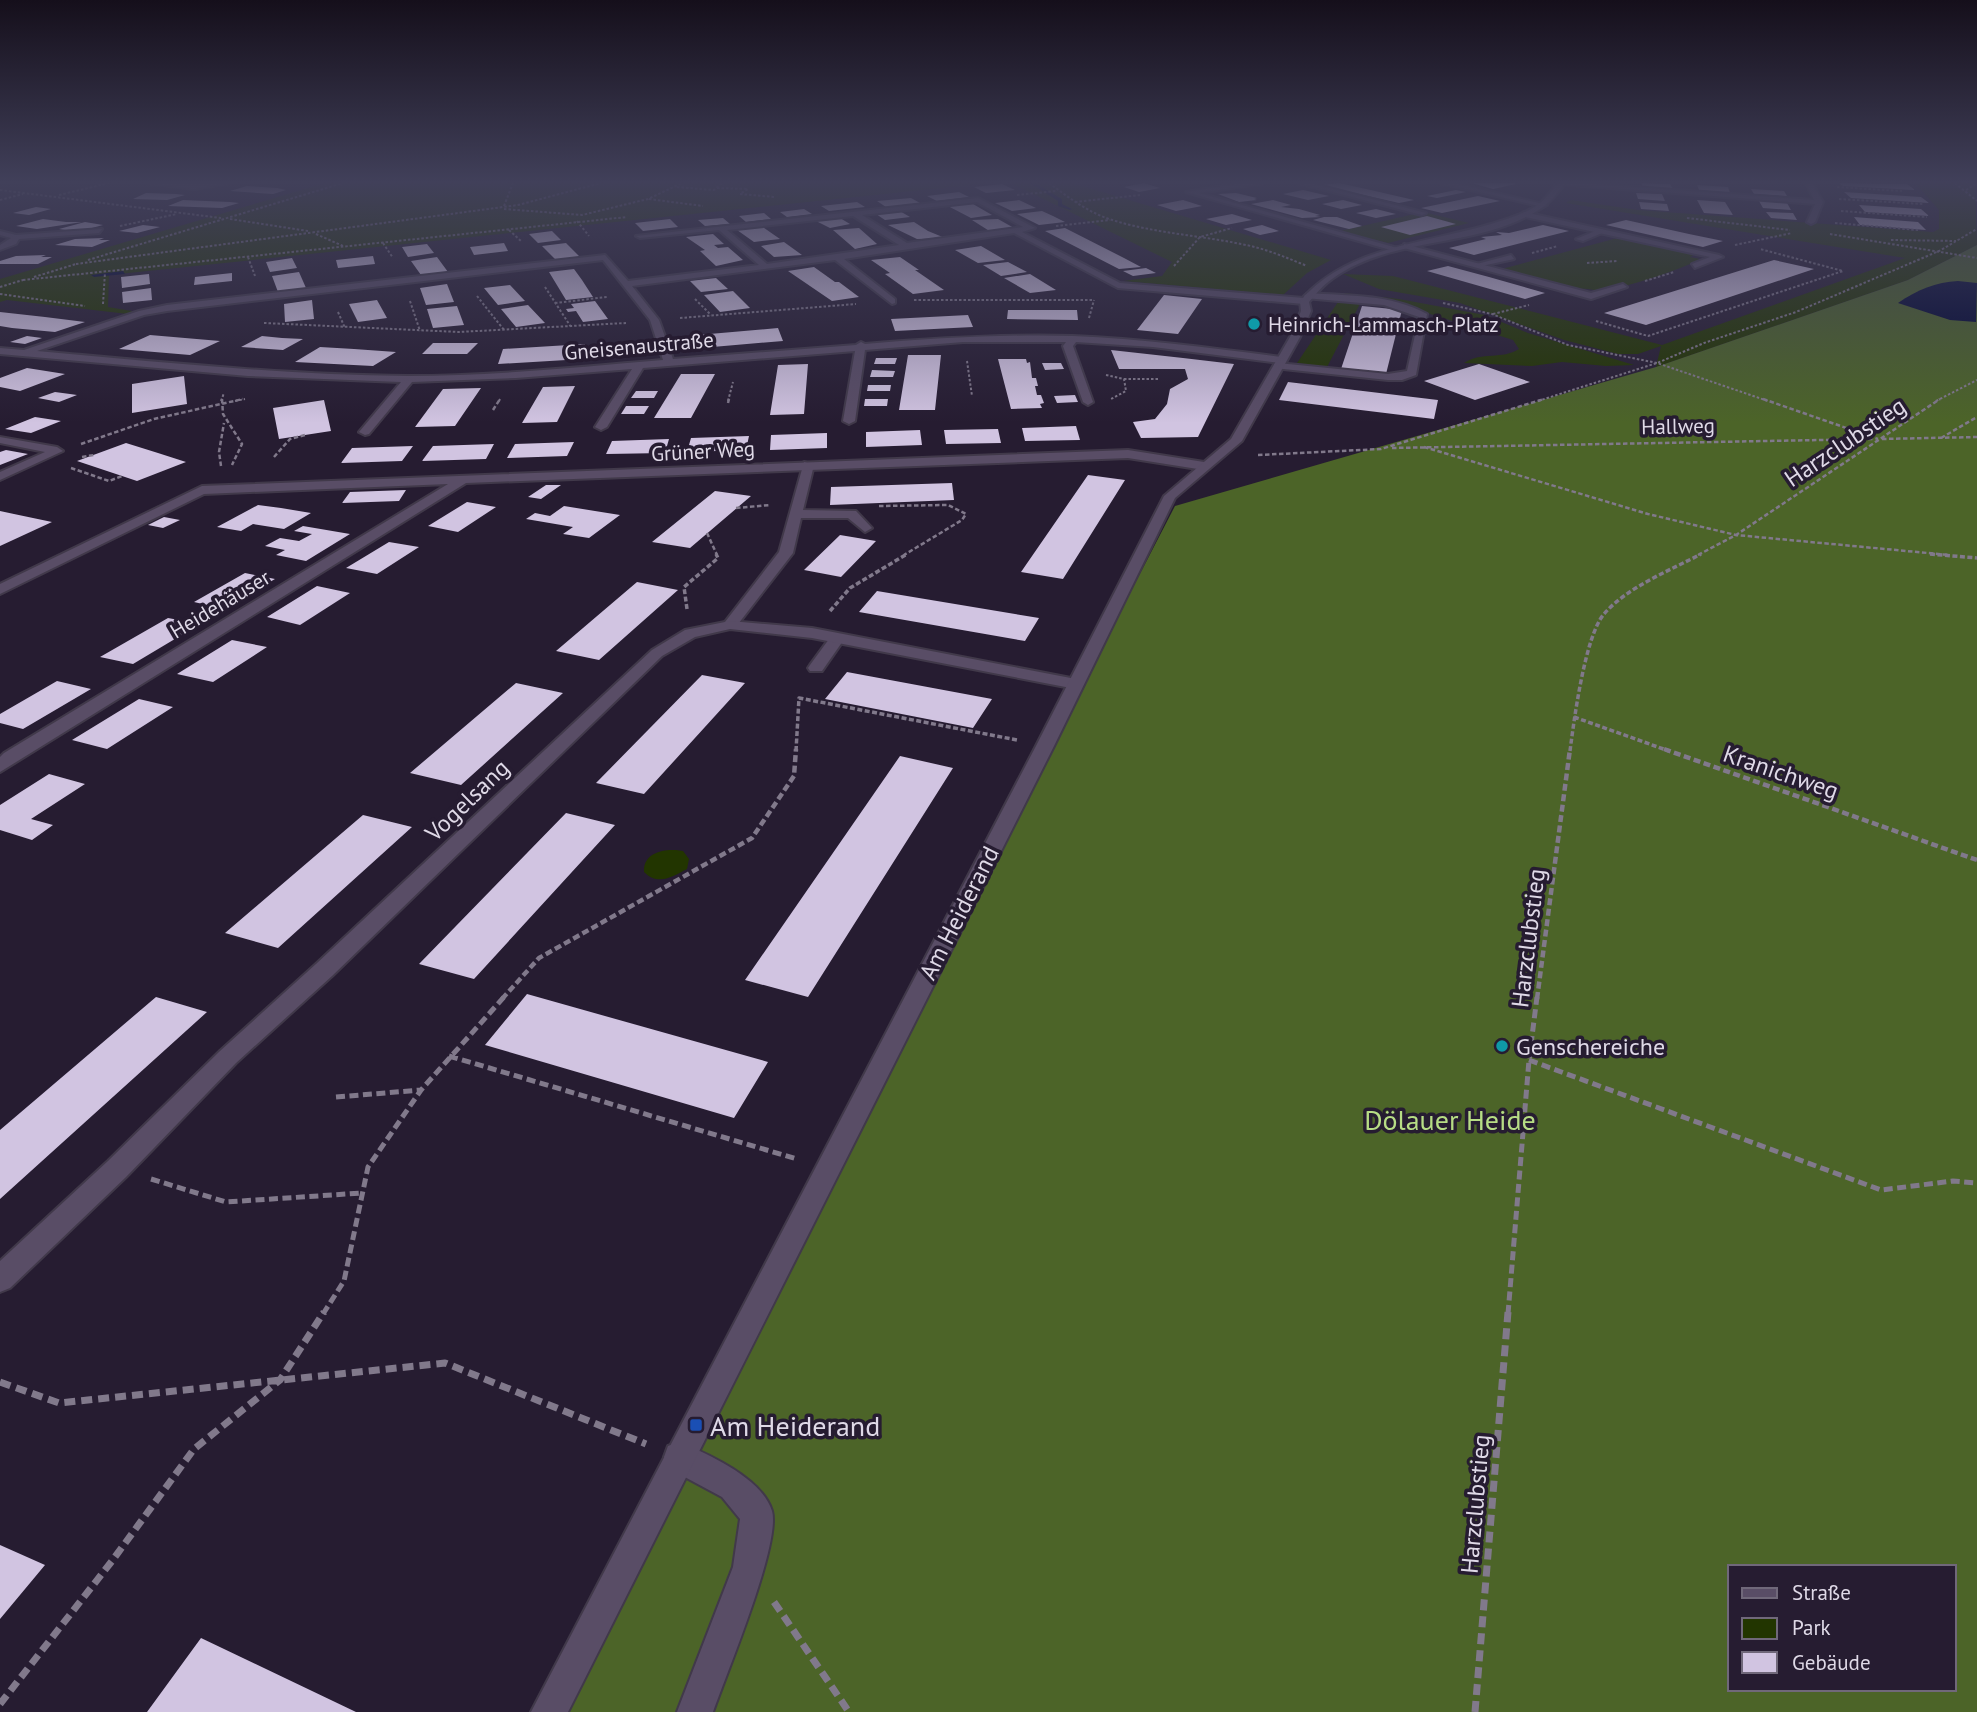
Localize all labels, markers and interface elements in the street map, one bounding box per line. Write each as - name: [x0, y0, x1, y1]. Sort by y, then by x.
- place label: Heinrich-Lammasch-Platz: [1268, 311, 1499, 338]
- marker: Heinrich-Lammasch-Platz: [1246, 316, 1262, 332]
- street label: Gneisenaustraße: [563, 326, 715, 366]
- street label: Harzclubstieg: [1778, 390, 1912, 494]
- street label: Hallweg: [1641, 412, 1715, 440]
- street label: Grüner Weg: [650, 435, 756, 467]
- street label: Heidehäuser: [165, 564, 275, 644]
- street label: Kranichweg: [1719, 738, 1843, 806]
- street label: Vogelsang: [418, 752, 516, 848]
- street label: Am Heiderand: [912, 841, 1006, 985]
- street label: Harzclubstieg: [1504, 867, 1552, 1009]
- place label: Genschereiche: [1516, 1031, 1665, 1062]
- marker: Genschereiche: [1494, 1038, 1510, 1054]
- park label: Dölauer Heide: [1364, 1101, 1536, 1138]
- place label: Am Heiderand: [710, 1407, 880, 1444]
- marker: Am Heiderand: [688, 1417, 704, 1433]
- street label: Harzclubstieg: [1453, 1433, 1497, 1575]
- legend: [1728, 1565, 1956, 1691]
- text: Straße: [1792, 1579, 1851, 1606]
- text: Park: [1792, 1614, 1831, 1641]
- text: Gebäude: [1792, 1649, 1871, 1676]

